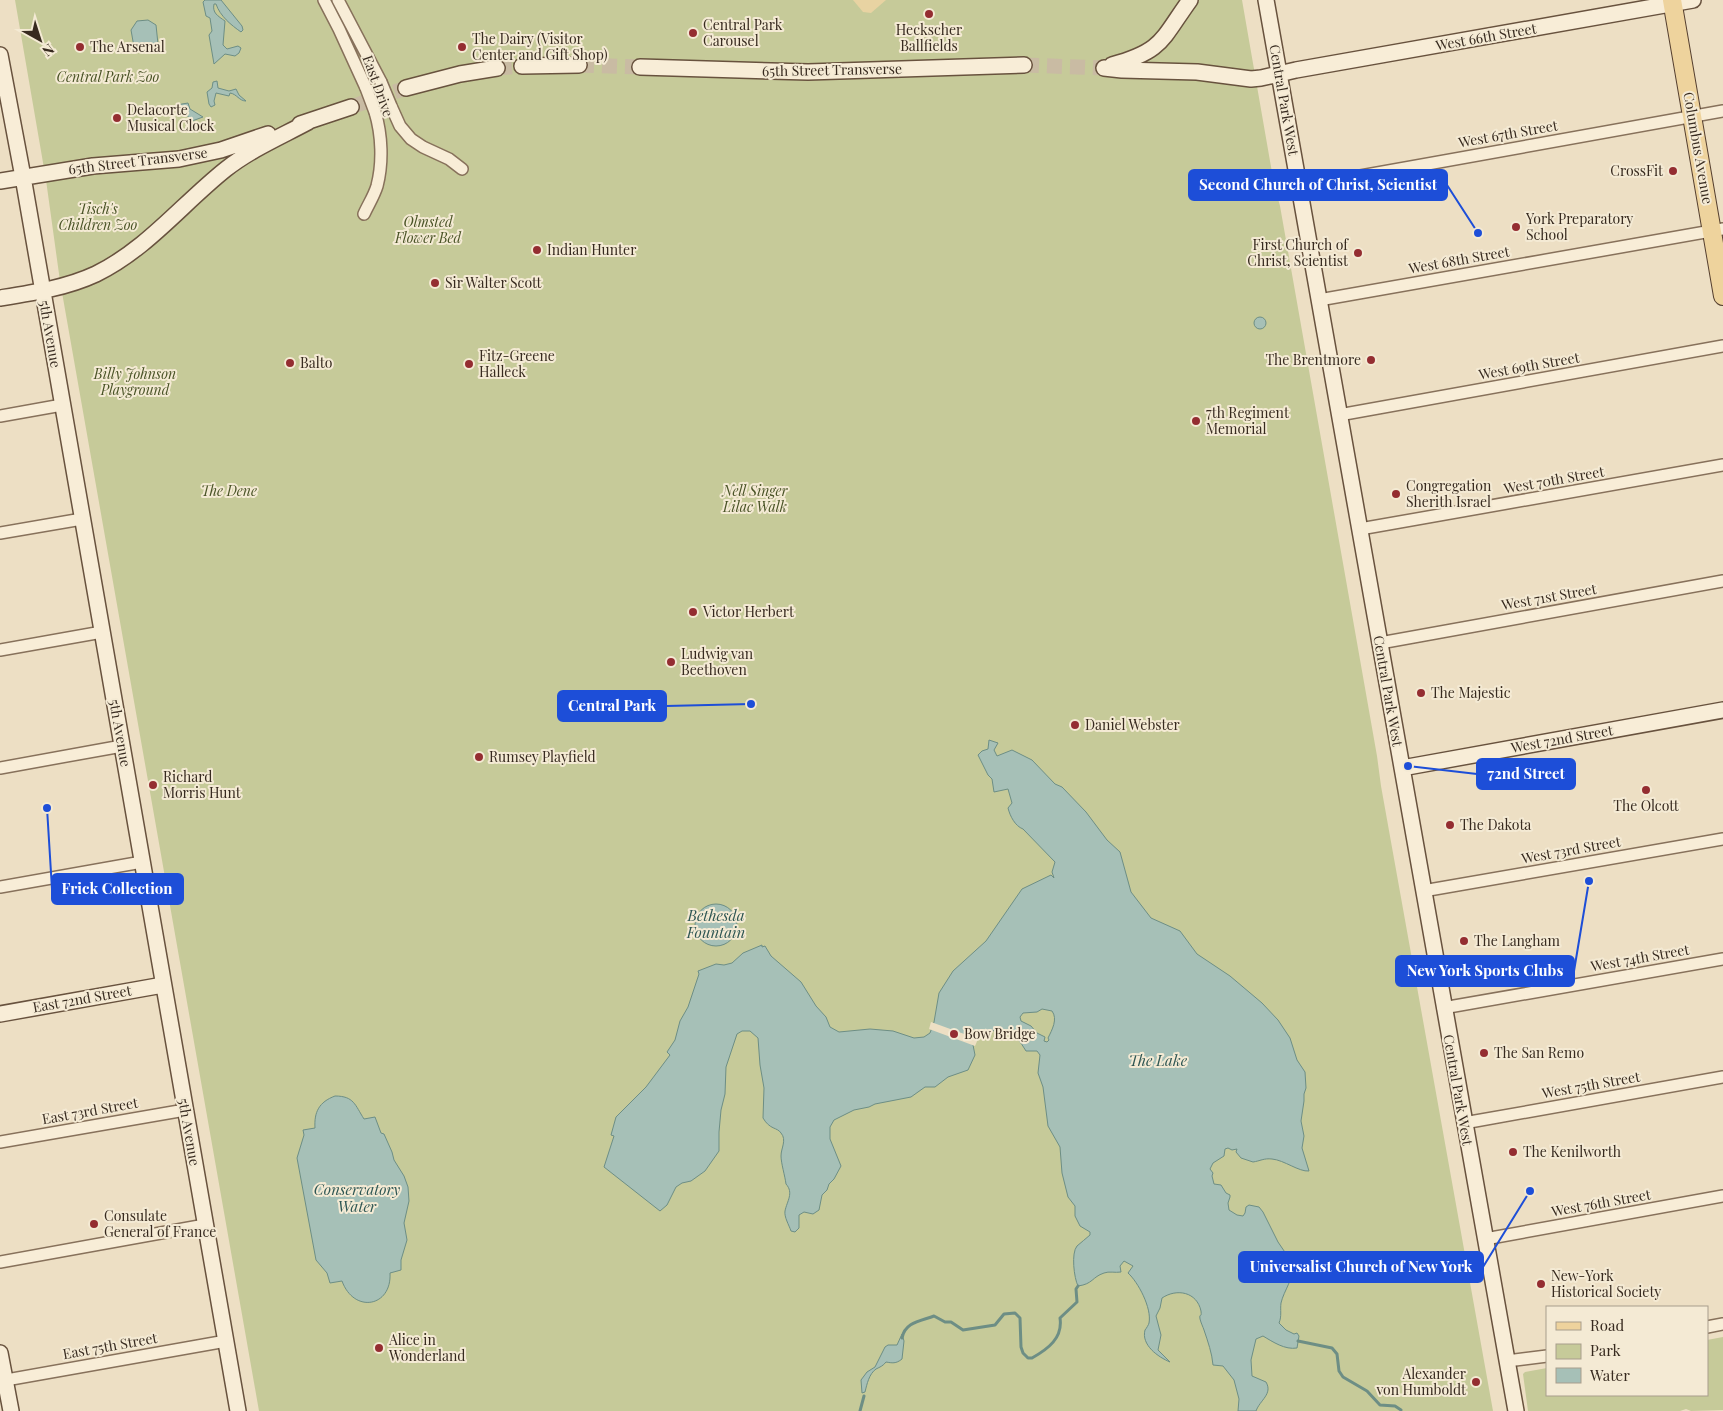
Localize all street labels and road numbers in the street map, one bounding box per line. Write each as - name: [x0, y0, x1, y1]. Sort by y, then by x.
- street label: West 66th Street: [1433, 18, 1539, 55]
- street label: Central Park West: [1265, 43, 1304, 158]
- street label: East Drive: [359, 52, 398, 119]
- street label: 65th Street Transverse: [762, 59, 902, 80]
- street label: Columbus Avenue: [1679, 91, 1718, 205]
- street label: West 67th Street: [1456, 115, 1560, 152]
- street label: 65th Street Transverse: [67, 143, 209, 178]
- street label: West 68th Street: [1406, 241, 1512, 278]
- street label: 5th Avenue: [35, 299, 66, 369]
- street label: West 69th Street: [1476, 347, 1582, 384]
- street label: West 70th Street: [1501, 461, 1607, 498]
- street label: West 71st Street: [1499, 579, 1599, 614]
- street label: Central Park West: [1369, 634, 1408, 749]
- street label: 5th Avenue: [105, 698, 136, 768]
- street label: West 72nd Street: [1508, 720, 1615, 757]
- street label: West 73rd Street: [1519, 831, 1623, 868]
- street label: West 74th Street: [1588, 939, 1692, 976]
- street label: East 72nd Street: [31, 980, 134, 1017]
- street label: Central Park West: [1439, 1033, 1478, 1148]
- street label: West 75th Street: [1540, 1066, 1642, 1103]
- street label: East 73rd Street: [40, 1093, 140, 1128]
- street label: 5th Avenue: [174, 1097, 205, 1167]
- street label: West 76th Street: [1549, 1184, 1653, 1221]
- street label: East 75th Street: [61, 1328, 160, 1363]

